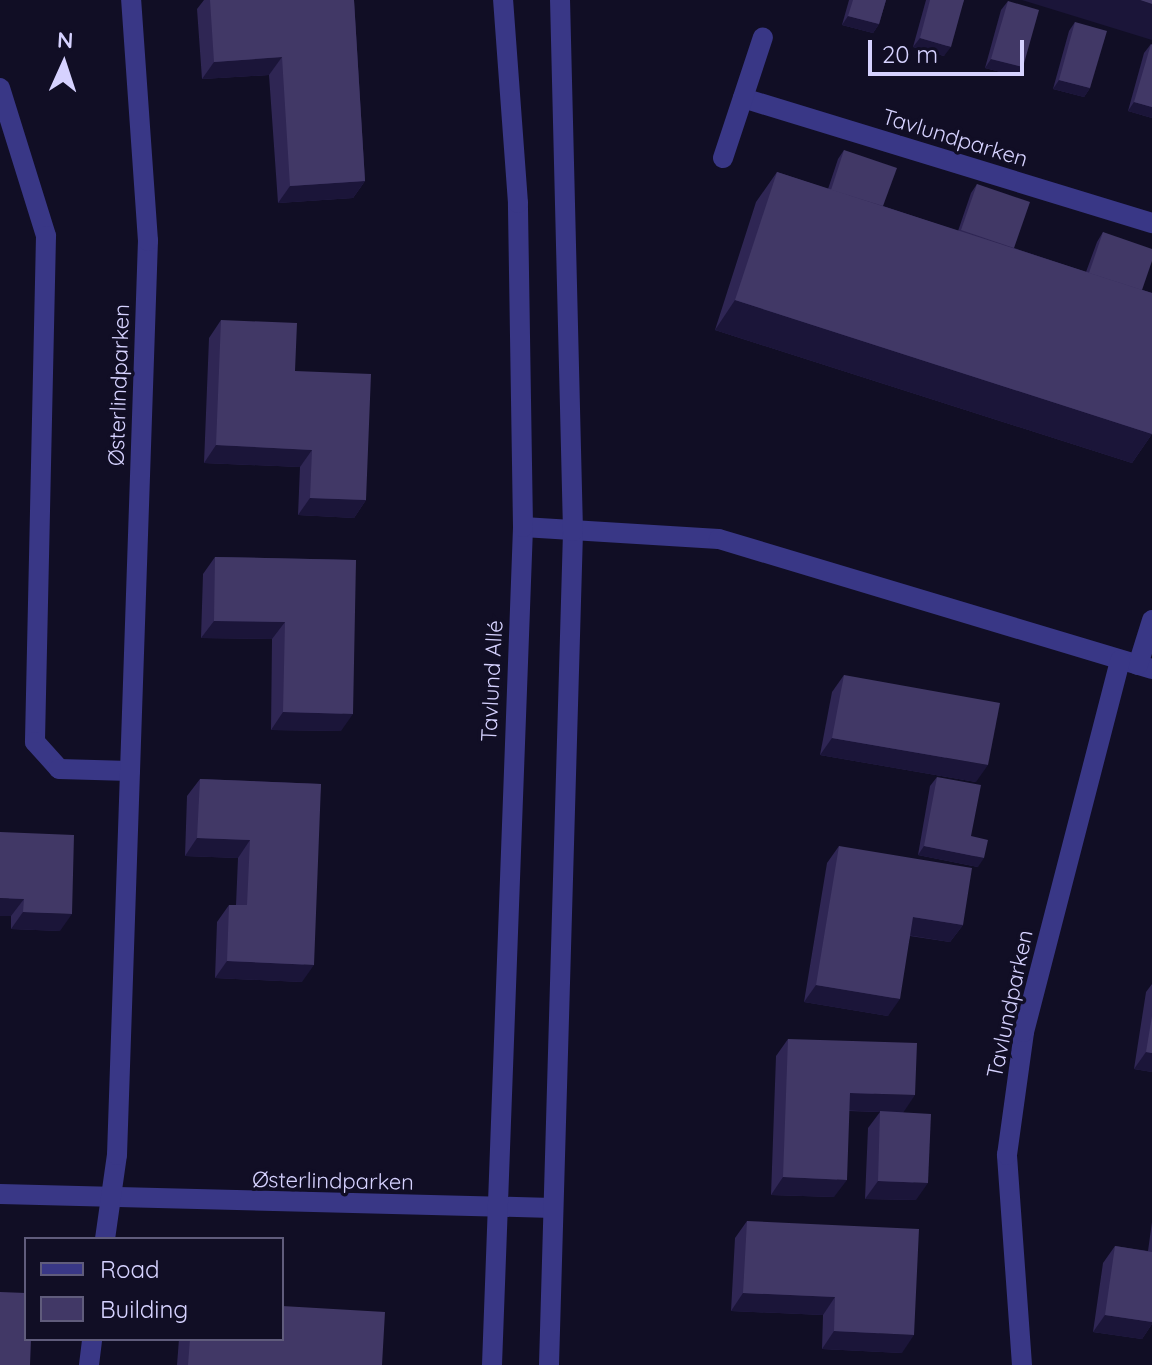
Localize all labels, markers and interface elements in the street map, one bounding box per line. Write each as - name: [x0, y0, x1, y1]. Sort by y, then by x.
- north arrow: [24, 24, 104, 104]
- scale bar: [872, 24, 1028, 74]
- text: N: [56, 26, 74, 54]
- text: 20 m: [882, 39, 938, 69]
- street label: Tavlundparken: [879, 103, 1031, 173]
- street label: Østerlindparken: [103, 304, 135, 466]
- street label: Tavlund Allé: [476, 619, 508, 743]
- street label: Tavlundparken: [981, 927, 1039, 1081]
- street label: Østerlindparken: [252, 1166, 414, 1196]
- legend: [24, 1237, 284, 1341]
- text: Road: [100, 1254, 160, 1284]
- text: Building: [100, 1294, 188, 1324]

